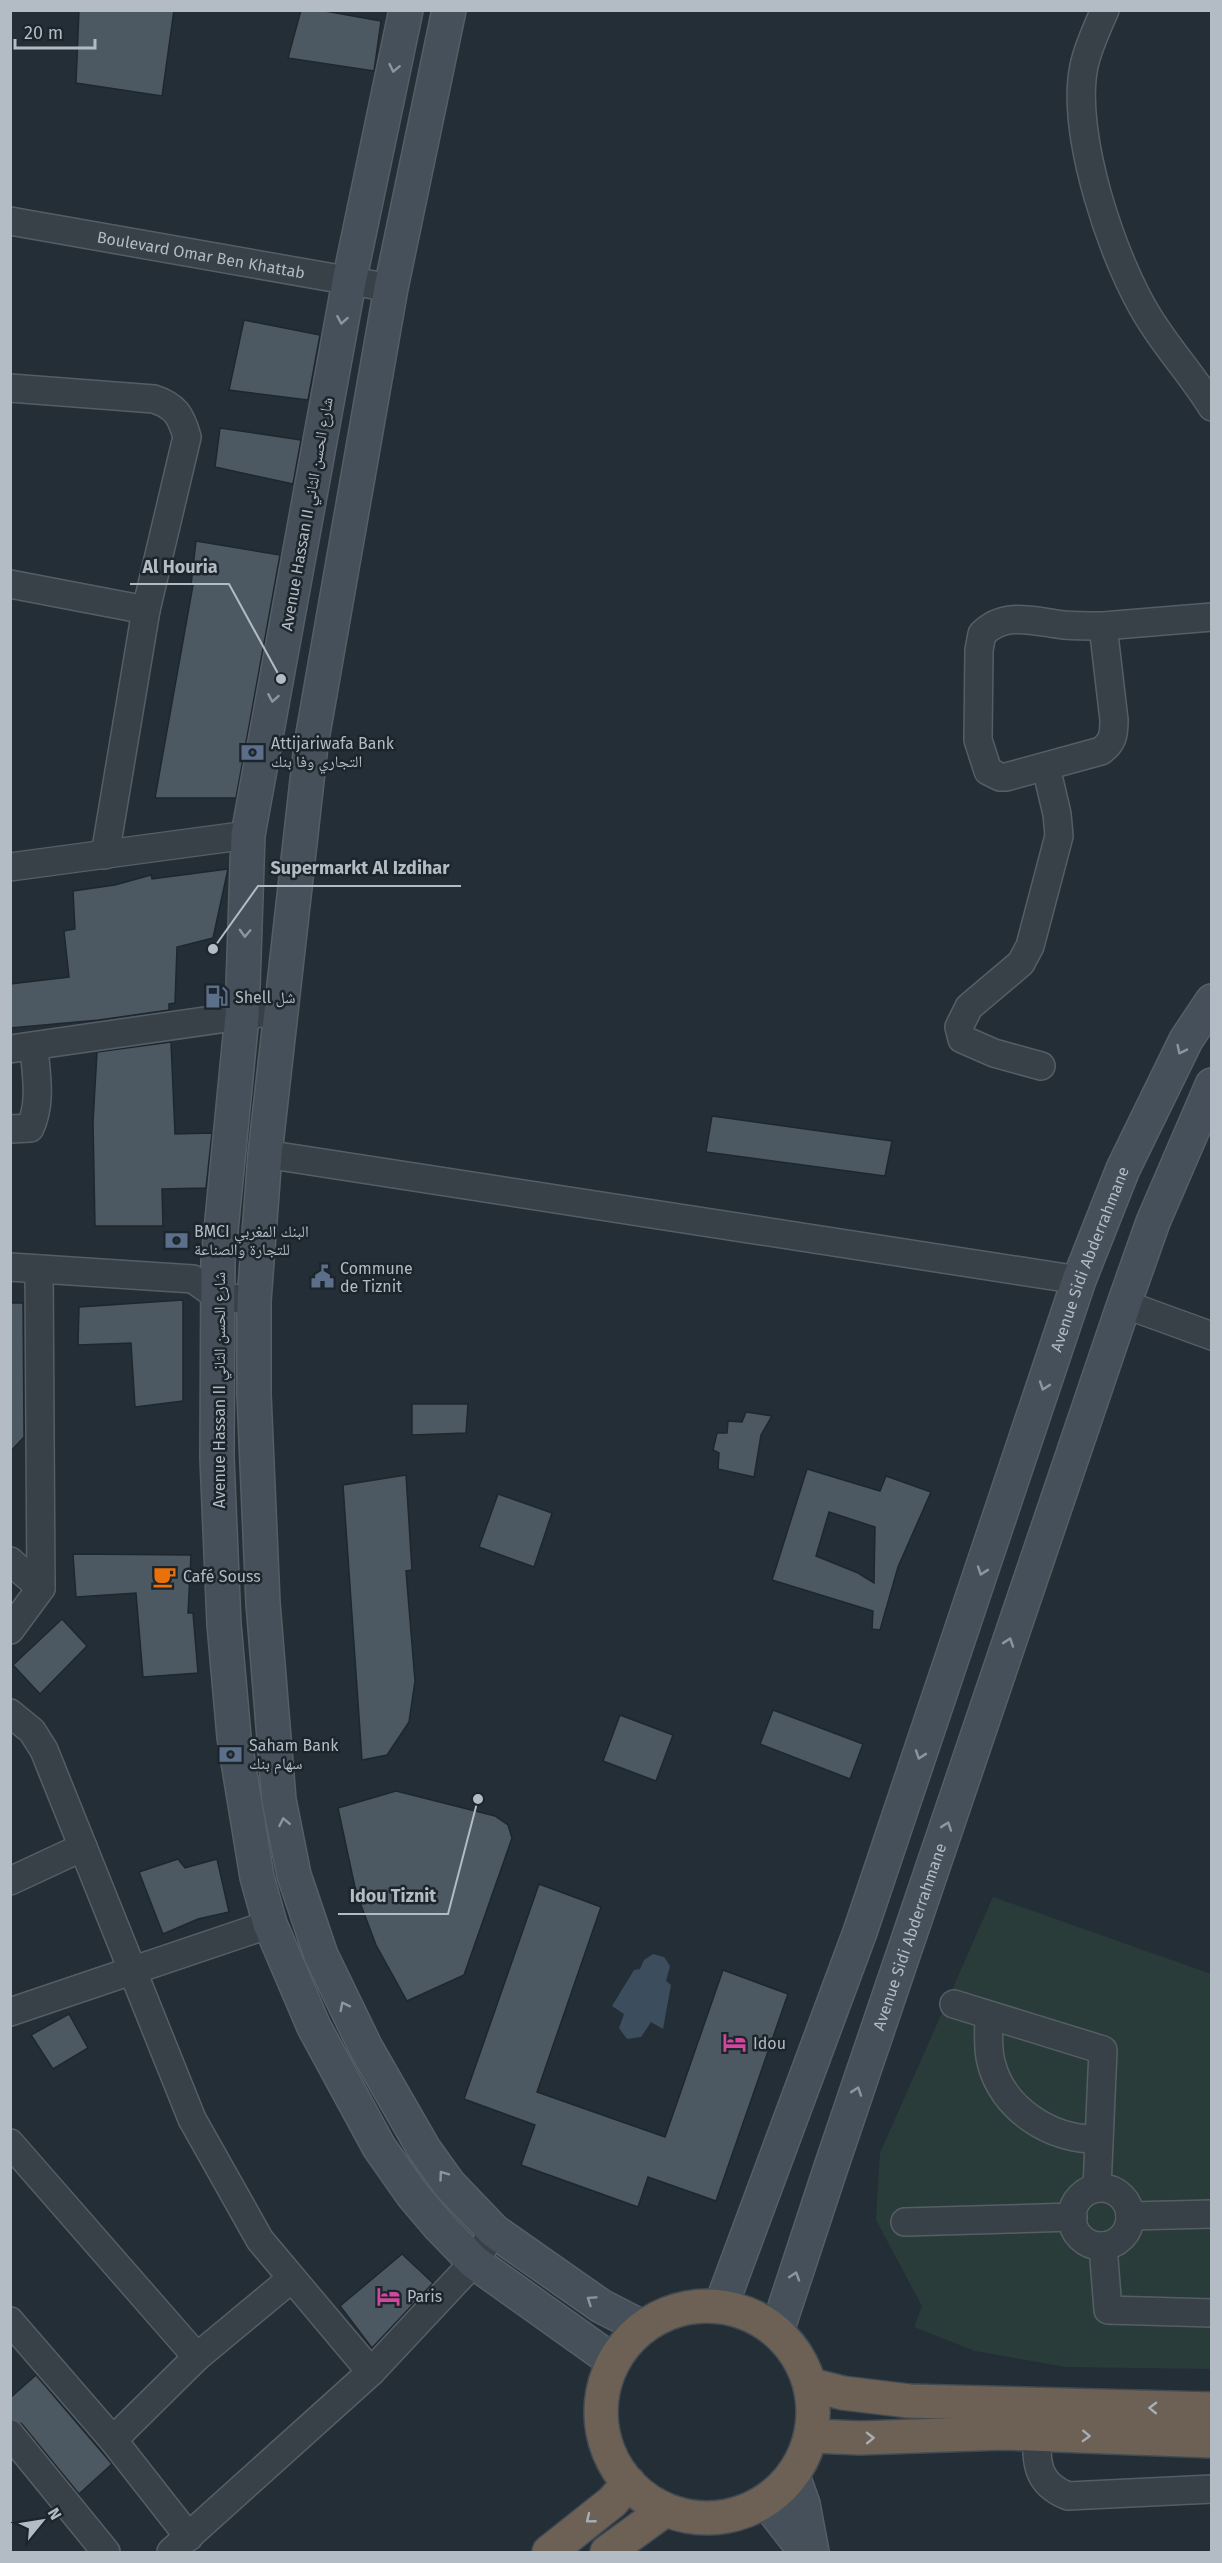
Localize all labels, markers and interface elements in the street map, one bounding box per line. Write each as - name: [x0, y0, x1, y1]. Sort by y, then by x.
- scale bar: [15, 12, 94, 50]
- text: 20 m: [24, 22, 63, 44]
- one-way arrow: [389, 62, 402, 72]
- street label: Boulevard Omar Ben Khattab: [96, 227, 307, 282]
- one-way arrow: [337, 316, 349, 325]
- street label: Avenue Hassan II شارع الحسن الثاني: [277, 396, 340, 633]
- callout: Al Houria: [130, 548, 229, 584]
- text: Al Houria: [141, 556, 218, 578]
- one-way arrow: [268, 694, 280, 703]
- place label: Attijariwafa Bank التجاري وفا بنك: [271, 734, 395, 774]
- bank icon: Attijariwafa Bank التجاري وفا بنك: [240, 739, 266, 765]
- callout: Supermarkt Al Izdihar: [258, 850, 461, 886]
- text: Supermarkt Al Izdihar: [271, 857, 450, 879]
- one-way arrow: [238, 928, 251, 937]
- fuel station icon: Shell شل: [204, 984, 230, 1010]
- place label: Shell شل: [235, 988, 295, 1008]
- one-way arrow: [1177, 1044, 1188, 1055]
- street label: Avenue Sidi Abderrahmane: [1046, 1164, 1133, 1354]
- place label: BMCI البنك المغربي للتجارة والصناعة: [194, 1222, 309, 1259]
- bank icon: BMCI البنك المغربي للتجارة والصناعة: [163, 1227, 189, 1253]
- place label: Commune de Tiznit: [340, 1259, 413, 1296]
- public building icon: Commune de Tiznit: [309, 1264, 335, 1290]
- street label: Avenue Hassan II شارع الحسن الثاني: [210, 1272, 232, 1508]
- one-way arrow: [1038, 1380, 1051, 1391]
- cafe icon: Café Souss: [152, 1563, 178, 1589]
- one-way arrow: [976, 1565, 989, 1576]
- place label: Café Souss: [183, 1567, 261, 1586]
- one-way arrow: [1002, 1637, 1015, 1648]
- place label: Saham Bank سهام بنك: [249, 1736, 339, 1774]
- bank icon: Saham Bank سهام بنك: [218, 1741, 244, 1767]
- one-way arrow: [914, 1750, 927, 1760]
- one-way arrow: [278, 1817, 291, 1827]
- one-way arrow: [939, 1822, 952, 1832]
- street label: Avenue Sidi Abderrahmane: [869, 1841, 950, 2033]
- callout: Idou Tiznit: [338, 1878, 448, 1914]
- text: Idou Tiznit: [350, 1885, 437, 1907]
- one-way arrow: [340, 2002, 352, 2013]
- hotel icon: Idou: [722, 2030, 748, 2056]
- place label: Idou: [753, 2034, 786, 2053]
- one-way arrow: [849, 2086, 862, 2096]
- one-way arrow: [439, 2170, 450, 2181]
- one-way arrow: [788, 2271, 801, 2282]
- hotel icon: Paris: [376, 2283, 402, 2309]
- place label: Paris: [407, 2287, 442, 2306]
- one-way arrow: [586, 2296, 597, 2307]
- one-way arrow: [1149, 2402, 1158, 2414]
- one-way arrow: [1081, 2430, 1090, 2443]
- one-way arrow: [865, 2431, 874, 2444]
- north arrow: [12, 2491, 72, 2551]
- text: N: [44, 2504, 65, 2523]
- one-way arrow: [586, 2512, 597, 2523]

